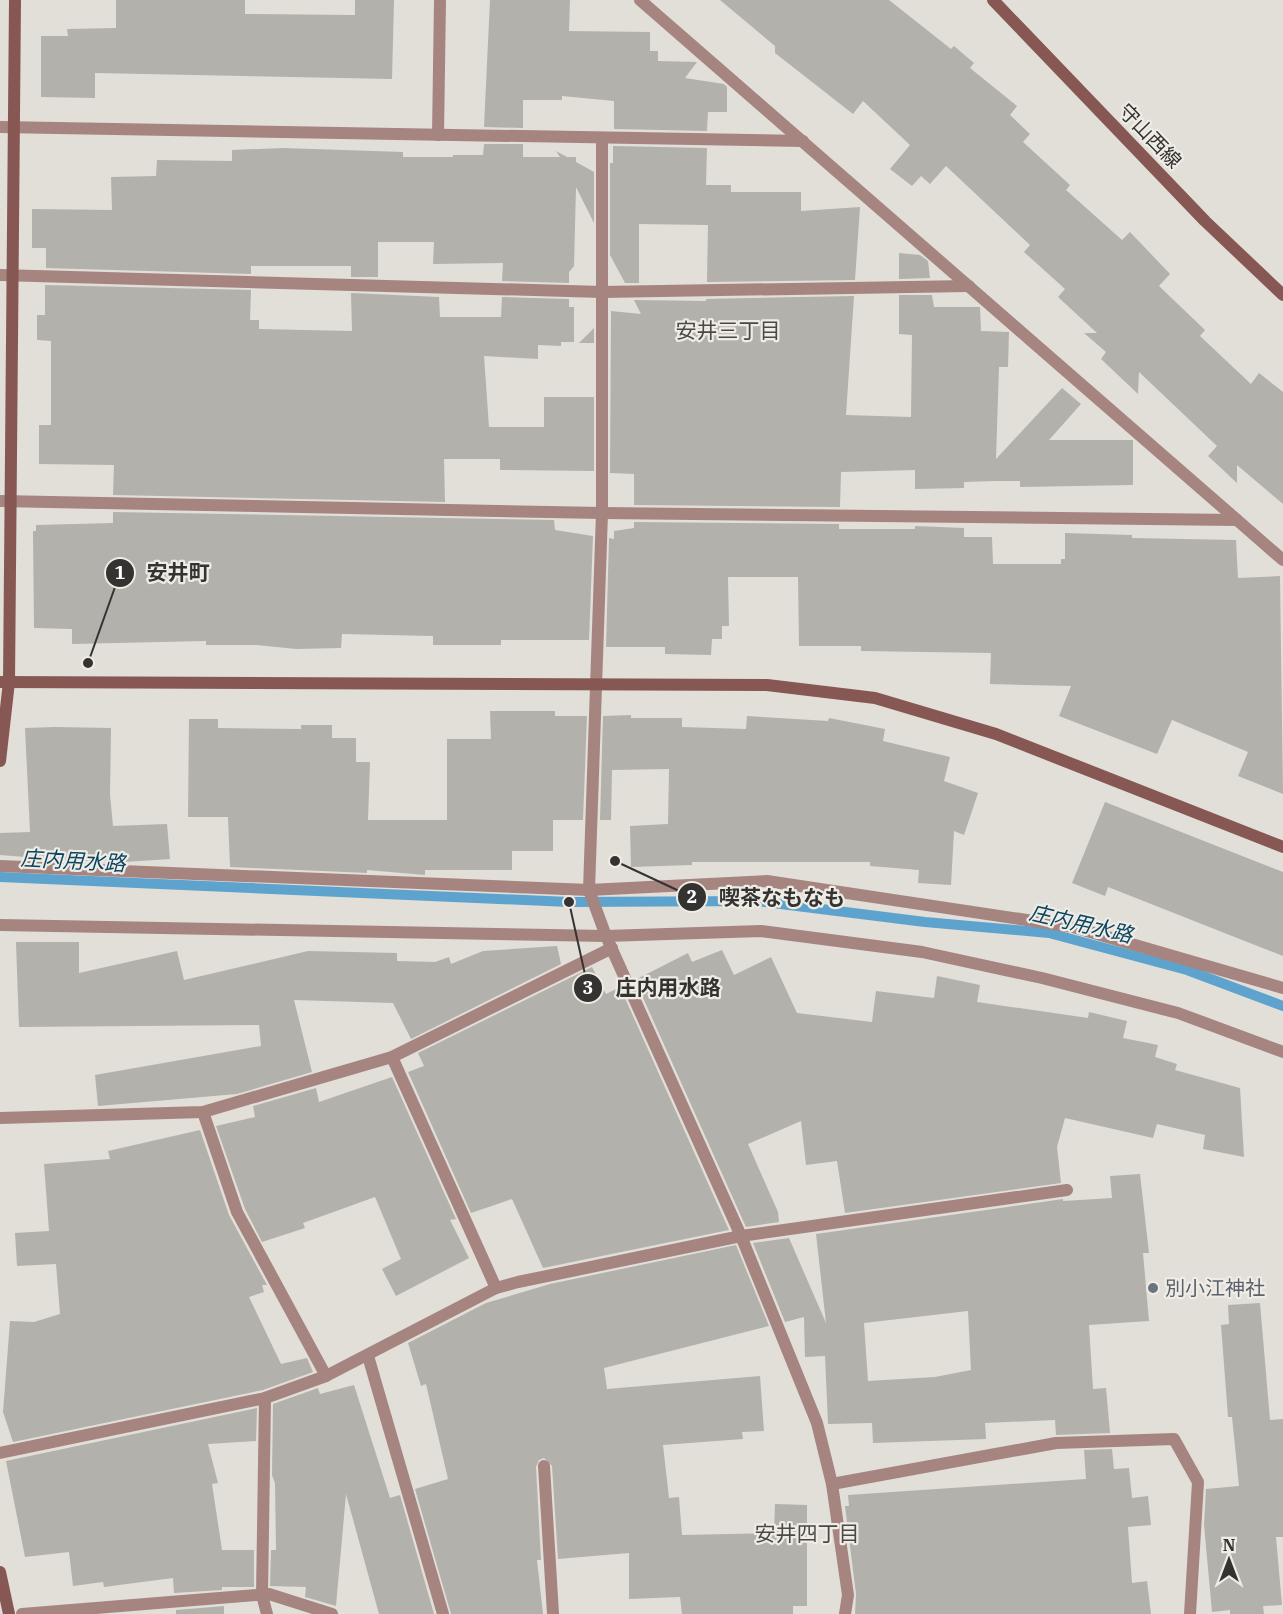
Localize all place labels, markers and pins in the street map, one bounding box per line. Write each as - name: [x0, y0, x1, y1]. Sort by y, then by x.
- callout: 安井町: [105, 553, 222, 592]
- callout: 喫茶なもなも: [677, 878, 857, 917]
- callout: 庄内用水路: [573, 968, 732, 1007]
- place label: 別小江神社: [1165, 1274, 1265, 1301]
- marker: 別小江神社: [1146, 1281, 1160, 1295]

